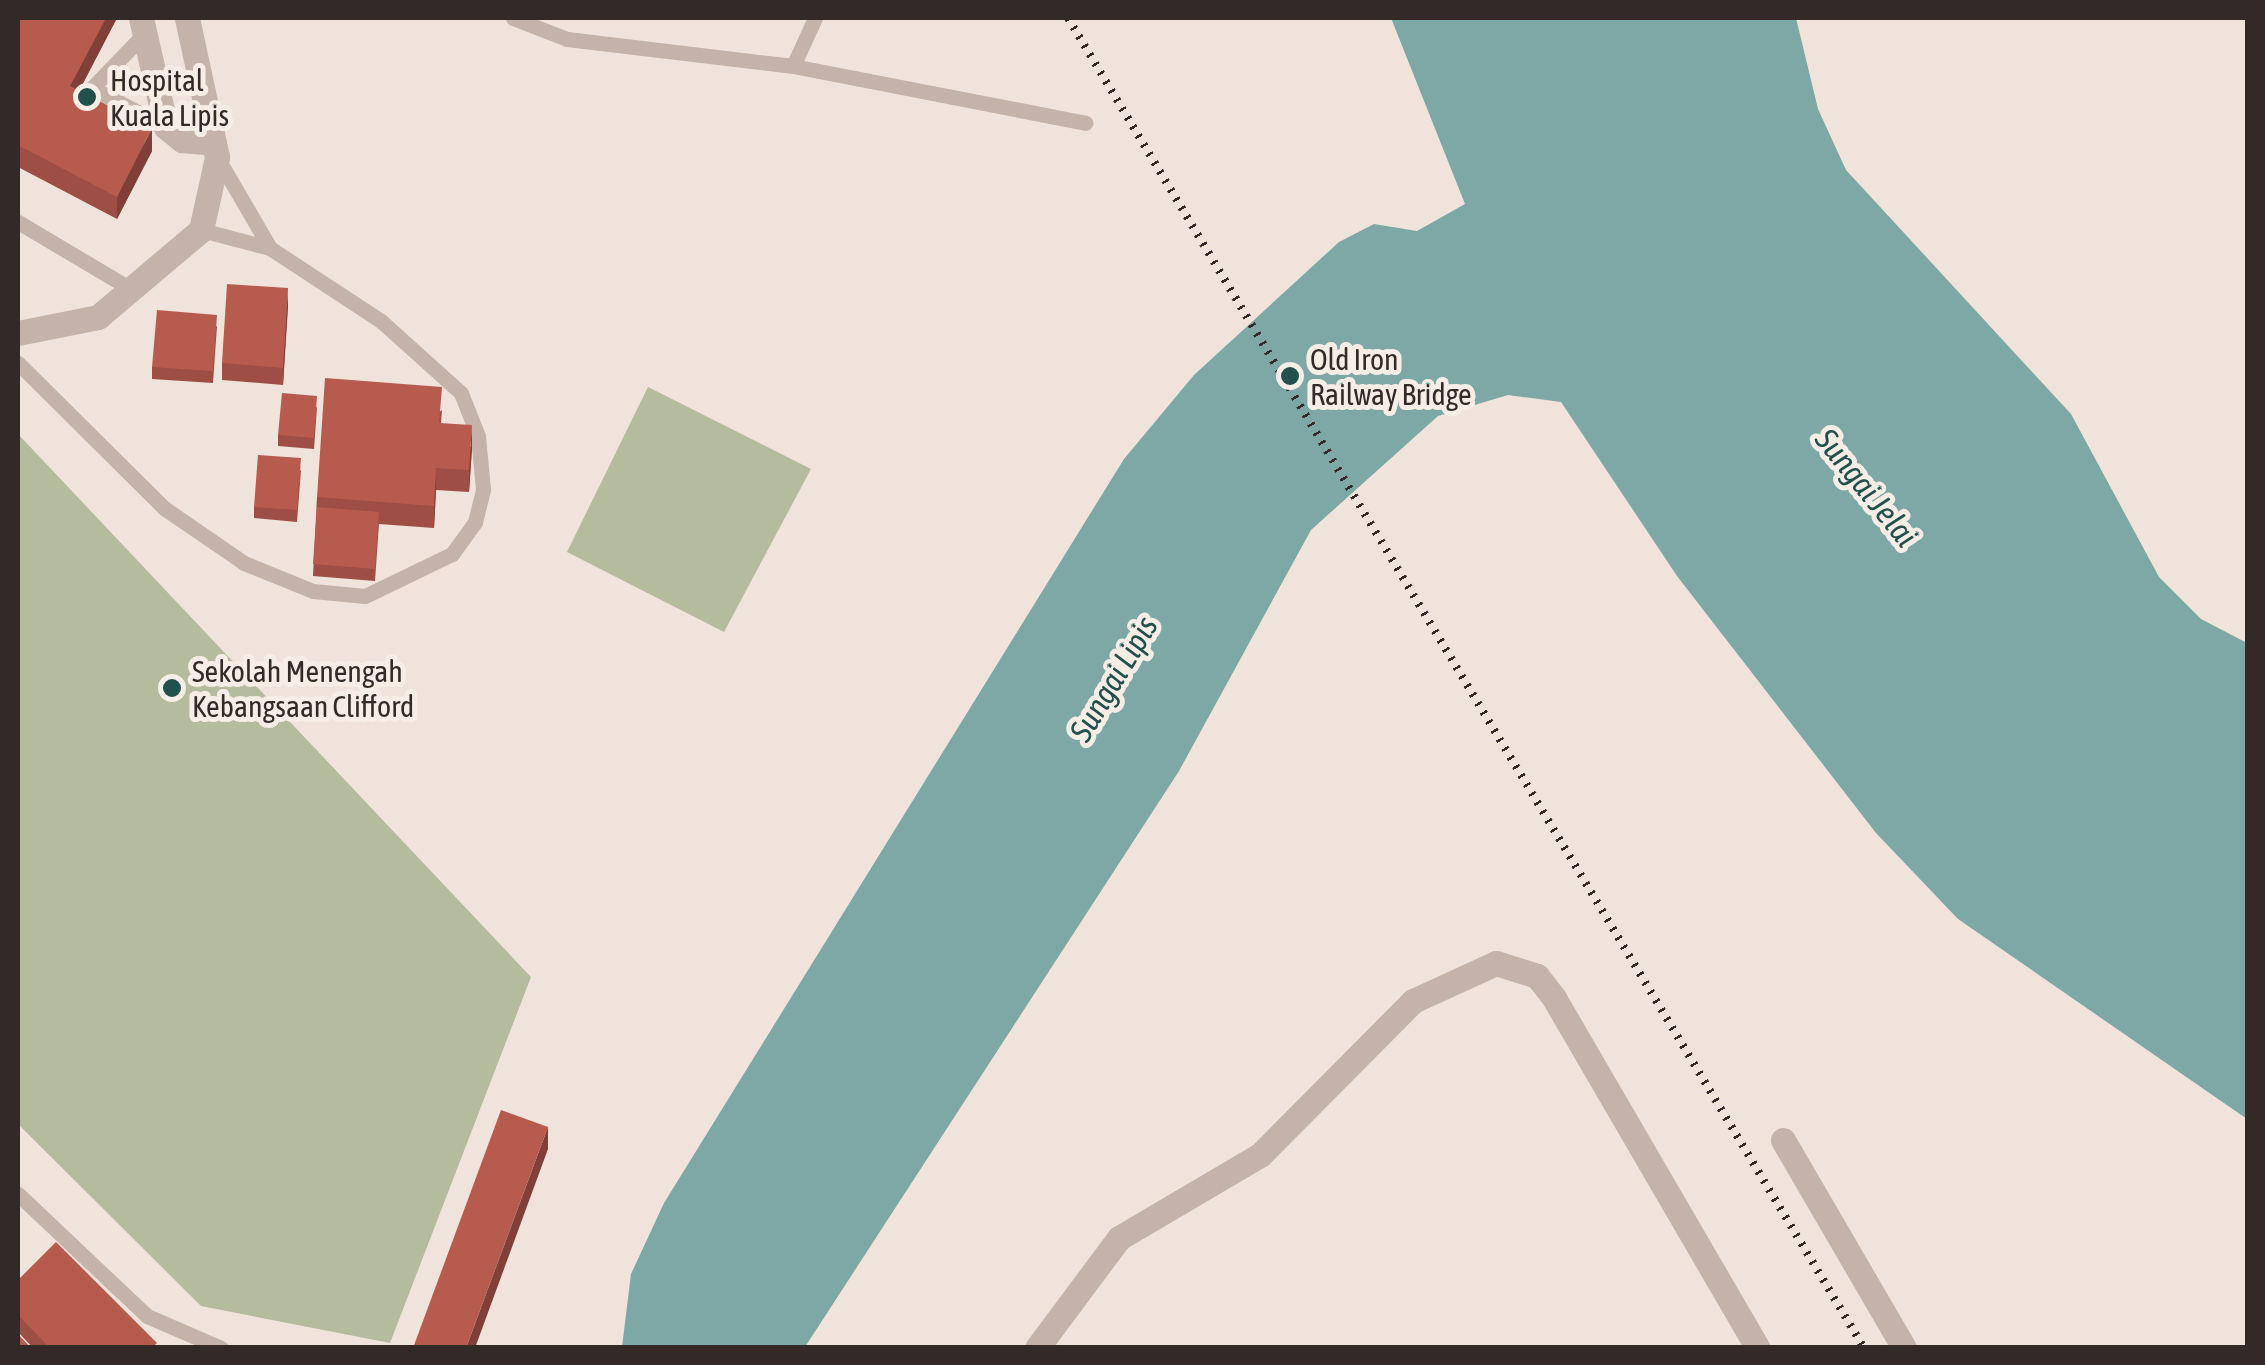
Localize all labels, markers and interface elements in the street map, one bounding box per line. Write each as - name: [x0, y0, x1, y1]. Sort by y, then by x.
- place label: Hospital Kuala Lipis: [110, 62, 229, 132]
- marker: Hospital Kuala Lipis: [74, 84, 100, 110]
- place label: Old Iron Railway Bridge: [1310, 341, 1472, 412]
- marker: Old Iron Railway Bridge: [1279, 365, 1301, 387]
- water label: Sungai Jelai: [1807, 421, 1925, 555]
- water label: Sungai Lipis: [1062, 610, 1166, 748]
- place label: Sekolah Menengah Kebangsaan Clifford: [192, 653, 414, 724]
- marker: Sekolah Menengah Kebangsaan Clifford: [161, 677, 183, 699]

